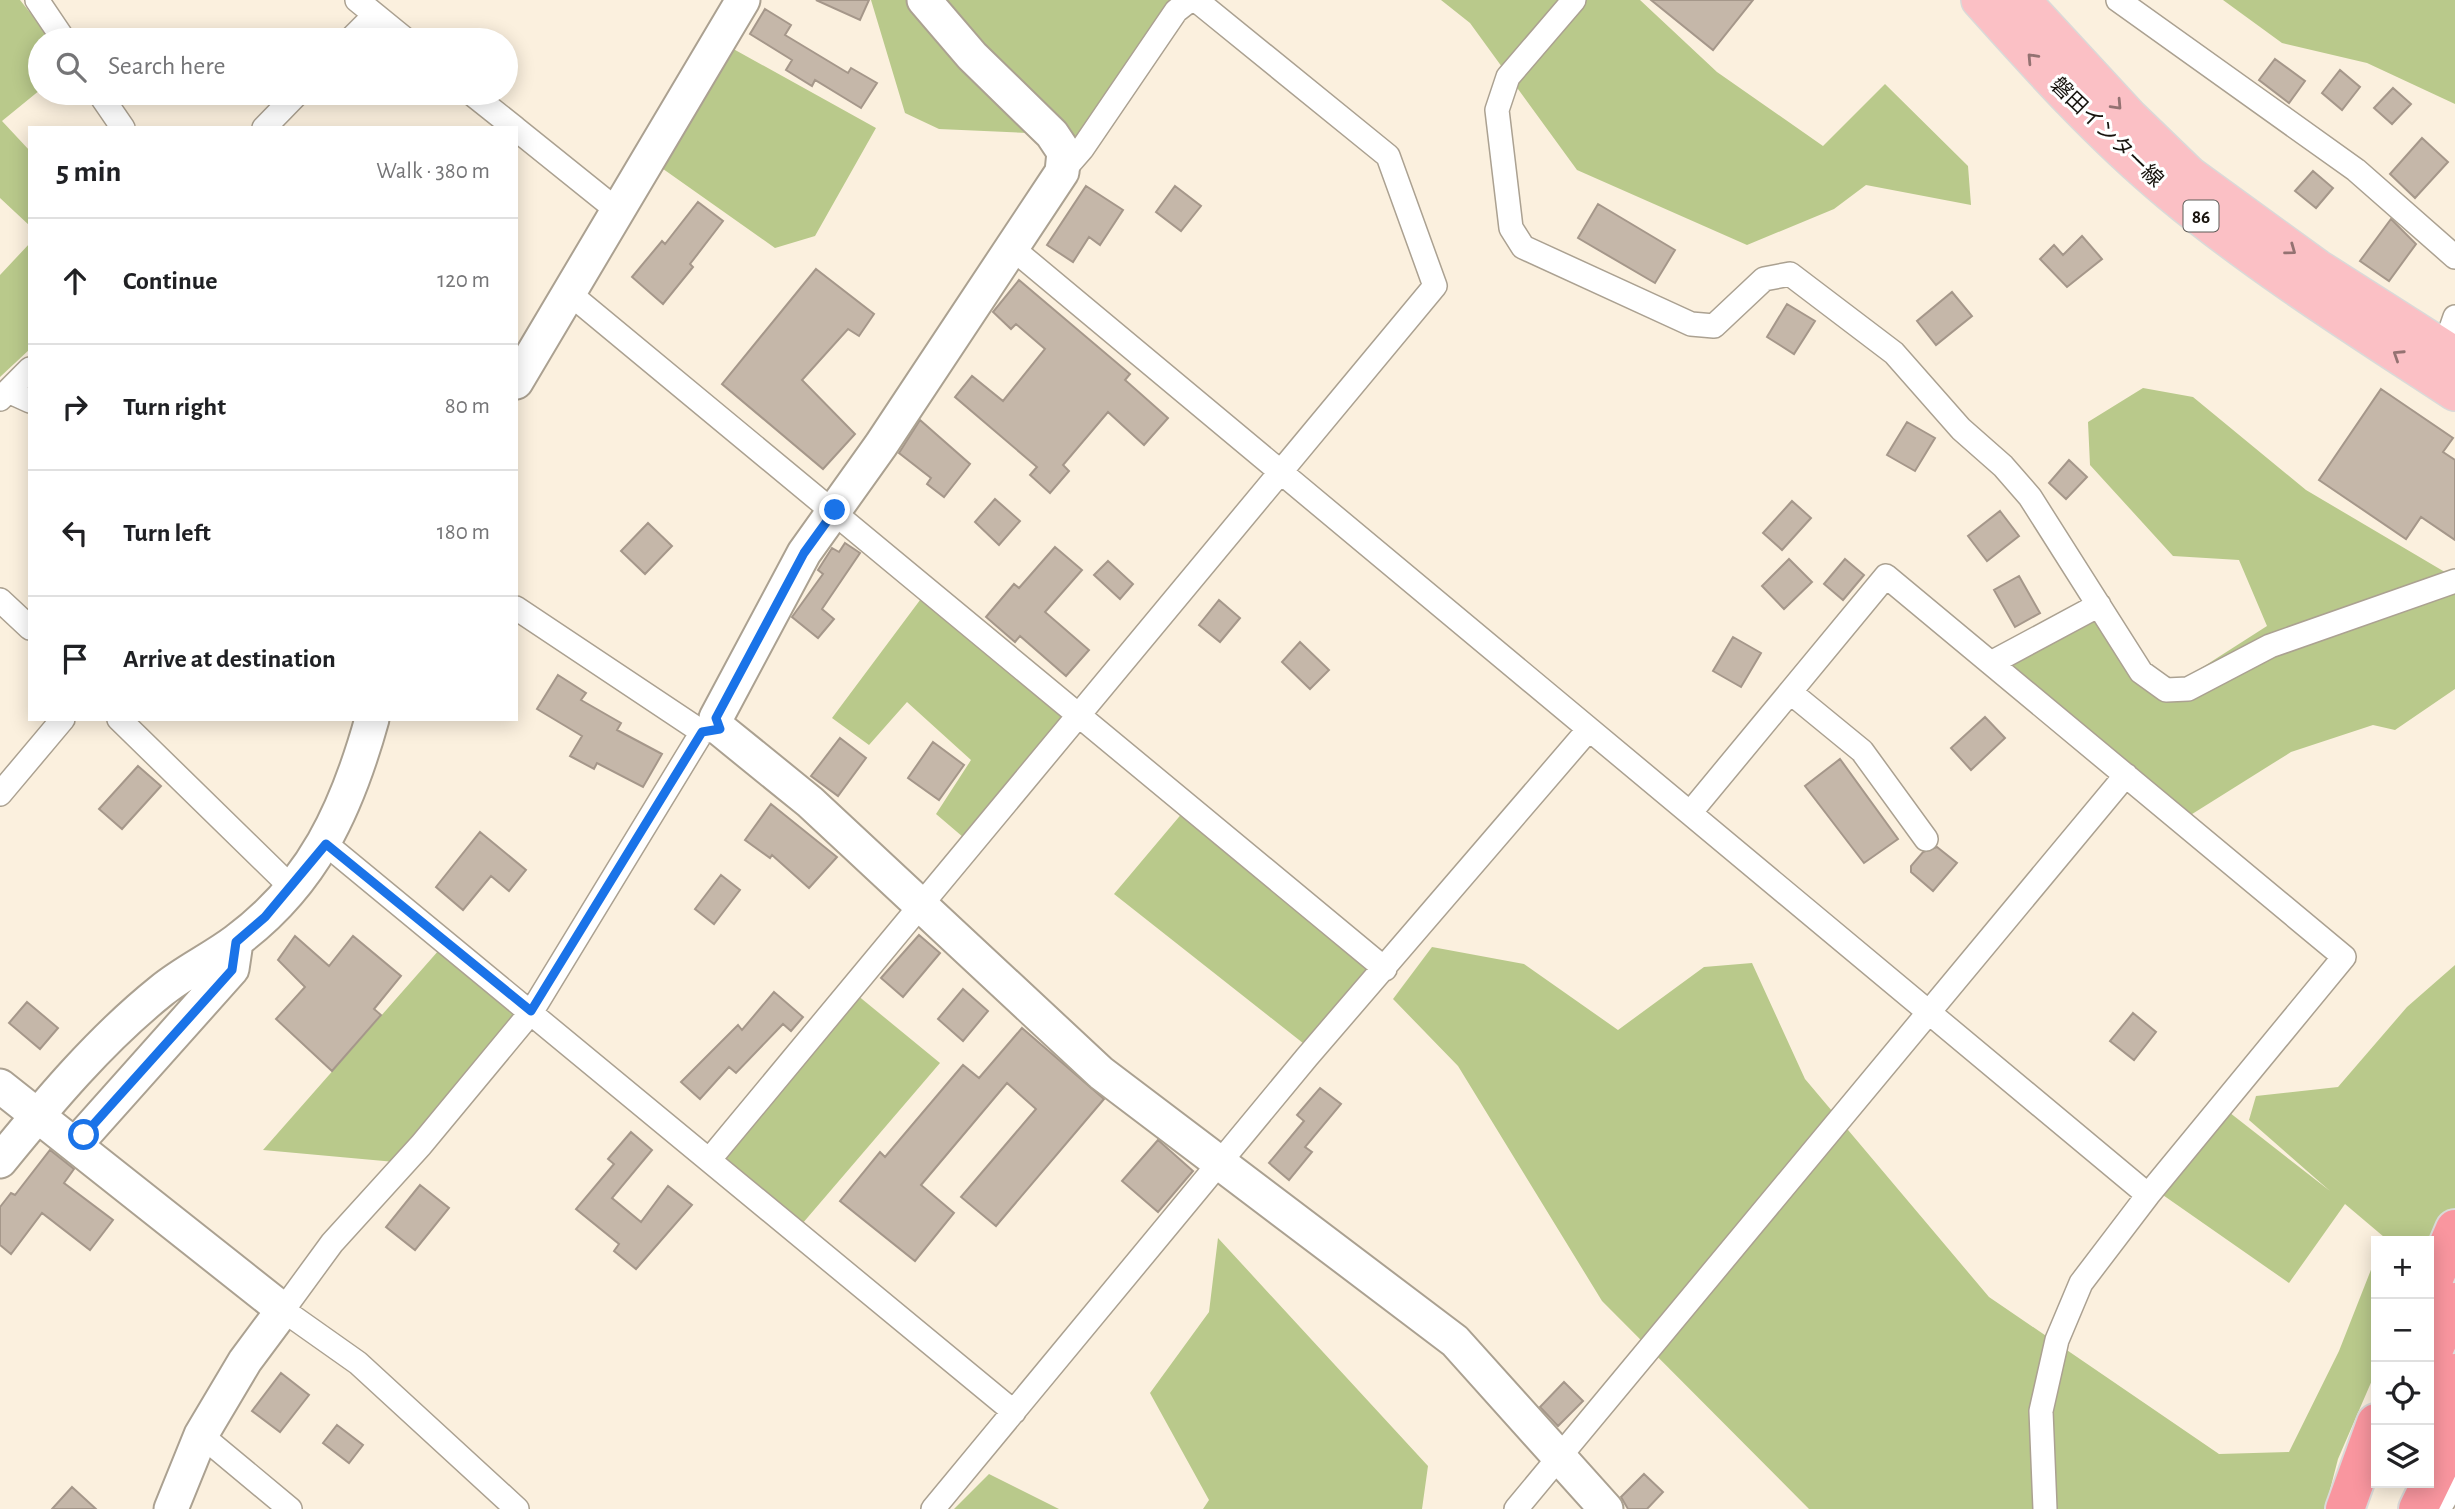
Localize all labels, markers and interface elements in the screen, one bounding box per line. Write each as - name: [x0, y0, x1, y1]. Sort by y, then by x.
- search box: [28, 28, 518, 105]
- icon: search: [52, 48, 90, 86]
- text: Search here: [108, 53, 226, 79]
- one-way arrow: [2028, 53, 2041, 66]
- street label: 磐田インター線: [2046, 73, 2168, 191]
- one-way arrow: [2109, 97, 2121, 110]
- text: 5 min: [56, 157, 121, 187]
- text: Walk · 380 m: [376, 160, 490, 183]
- road number: 86: [2184, 200, 2218, 232]
- one-way arrow: [2284, 241, 2296, 254]
- icon: ahead: [56, 262, 94, 300]
- text: Continue: [123, 268, 218, 294]
- text: 120 m: [437, 269, 490, 292]
- one-way arrow: [2393, 350, 2406, 363]
- icon: right: [56, 388, 94, 426]
- text: Turn right: [123, 394, 226, 420]
- text: 80 m: [445, 395, 490, 418]
- route end: [819, 494, 850, 525]
- icon: left: [56, 514, 94, 552]
- text: Turn left: [123, 520, 211, 546]
- text: 180 m: [437, 521, 490, 544]
- icon: arrive: [56, 640, 94, 678]
- text: Arrive at destination: [123, 646, 336, 672]
- route start: [68, 1119, 99, 1150]
- map controls: [2371, 1236, 2434, 1488]
- button: +: [2371, 1236, 2434, 1299]
- button: −: [2371, 1299, 2434, 1362]
- button: locate: [2371, 1362, 2434, 1425]
- button: layers: [2371, 1425, 2434, 1488]

